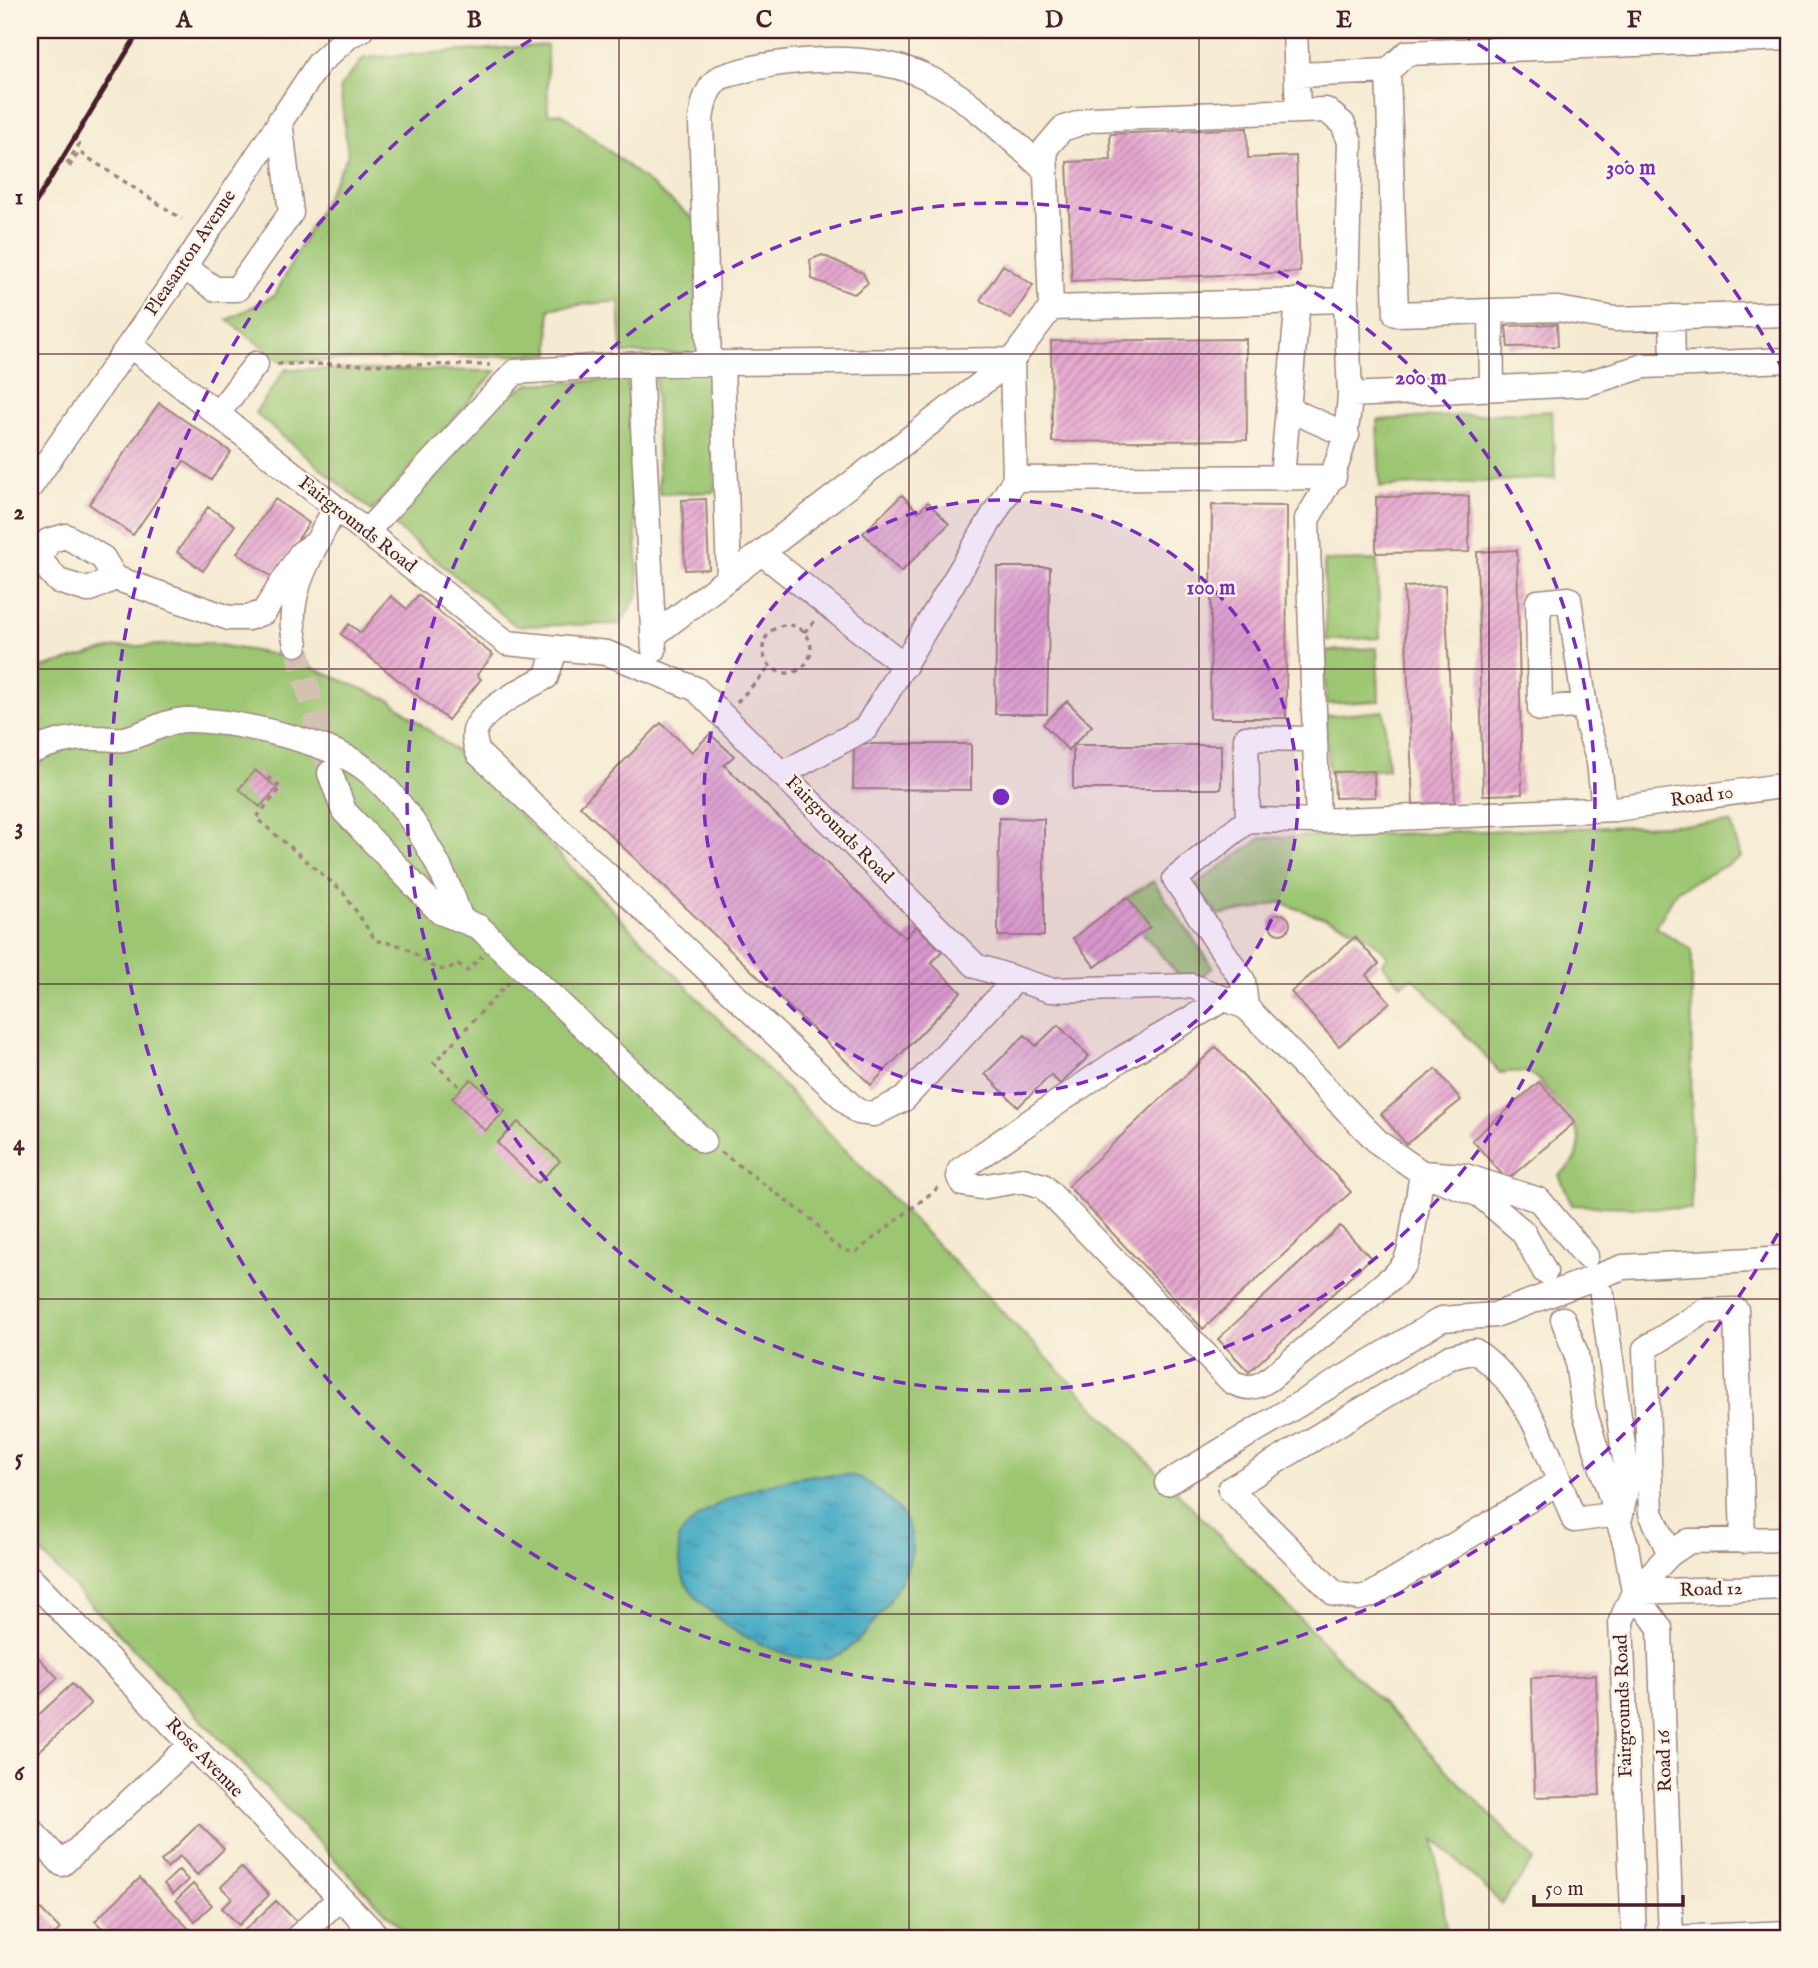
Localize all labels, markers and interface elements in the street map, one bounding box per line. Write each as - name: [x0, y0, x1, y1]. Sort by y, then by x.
- text: A: [175, 6, 193, 35]
- text: B: [466, 6, 482, 35]
- text: C: [756, 6, 773, 35]
- text: D: [1045, 6, 1063, 35]
- text: E: [1336, 6, 1352, 35]
- text: F: [1627, 6, 1642, 35]
- text: 300 m: [1606, 155, 1656, 182]
- text: 1: [15, 183, 23, 212]
- street label: Pleasanton Avenue: [140, 185, 242, 321]
- text: 200 m: [1395, 365, 1447, 392]
- street label: Fairgrounds Road: [293, 471, 422, 579]
- text: 2: [14, 498, 25, 527]
- text: 100 m: [1186, 575, 1236, 602]
- street label: Fairgrounds Road: [780, 771, 899, 890]
- street label: Road 10: [1669, 781, 1735, 813]
- centre of rings: [989, 785, 1013, 809]
- text: 3: [15, 813, 23, 842]
- text: 4: [13, 1129, 25, 1158]
- text: 5: [15, 1444, 24, 1473]
- street label: Road 12: [1679, 1577, 1743, 1603]
- street label: Fairgrounds Road: [1609, 1633, 1638, 1778]
- street label: Rose Avenue: [160, 1713, 248, 1803]
- street label: Road 16: [1652, 1729, 1678, 1792]
- text: 6: [14, 1759, 25, 1788]
- scale bar: [1534, 1863, 1683, 1907]
- text: 50 m: [1545, 1876, 1584, 1903]

